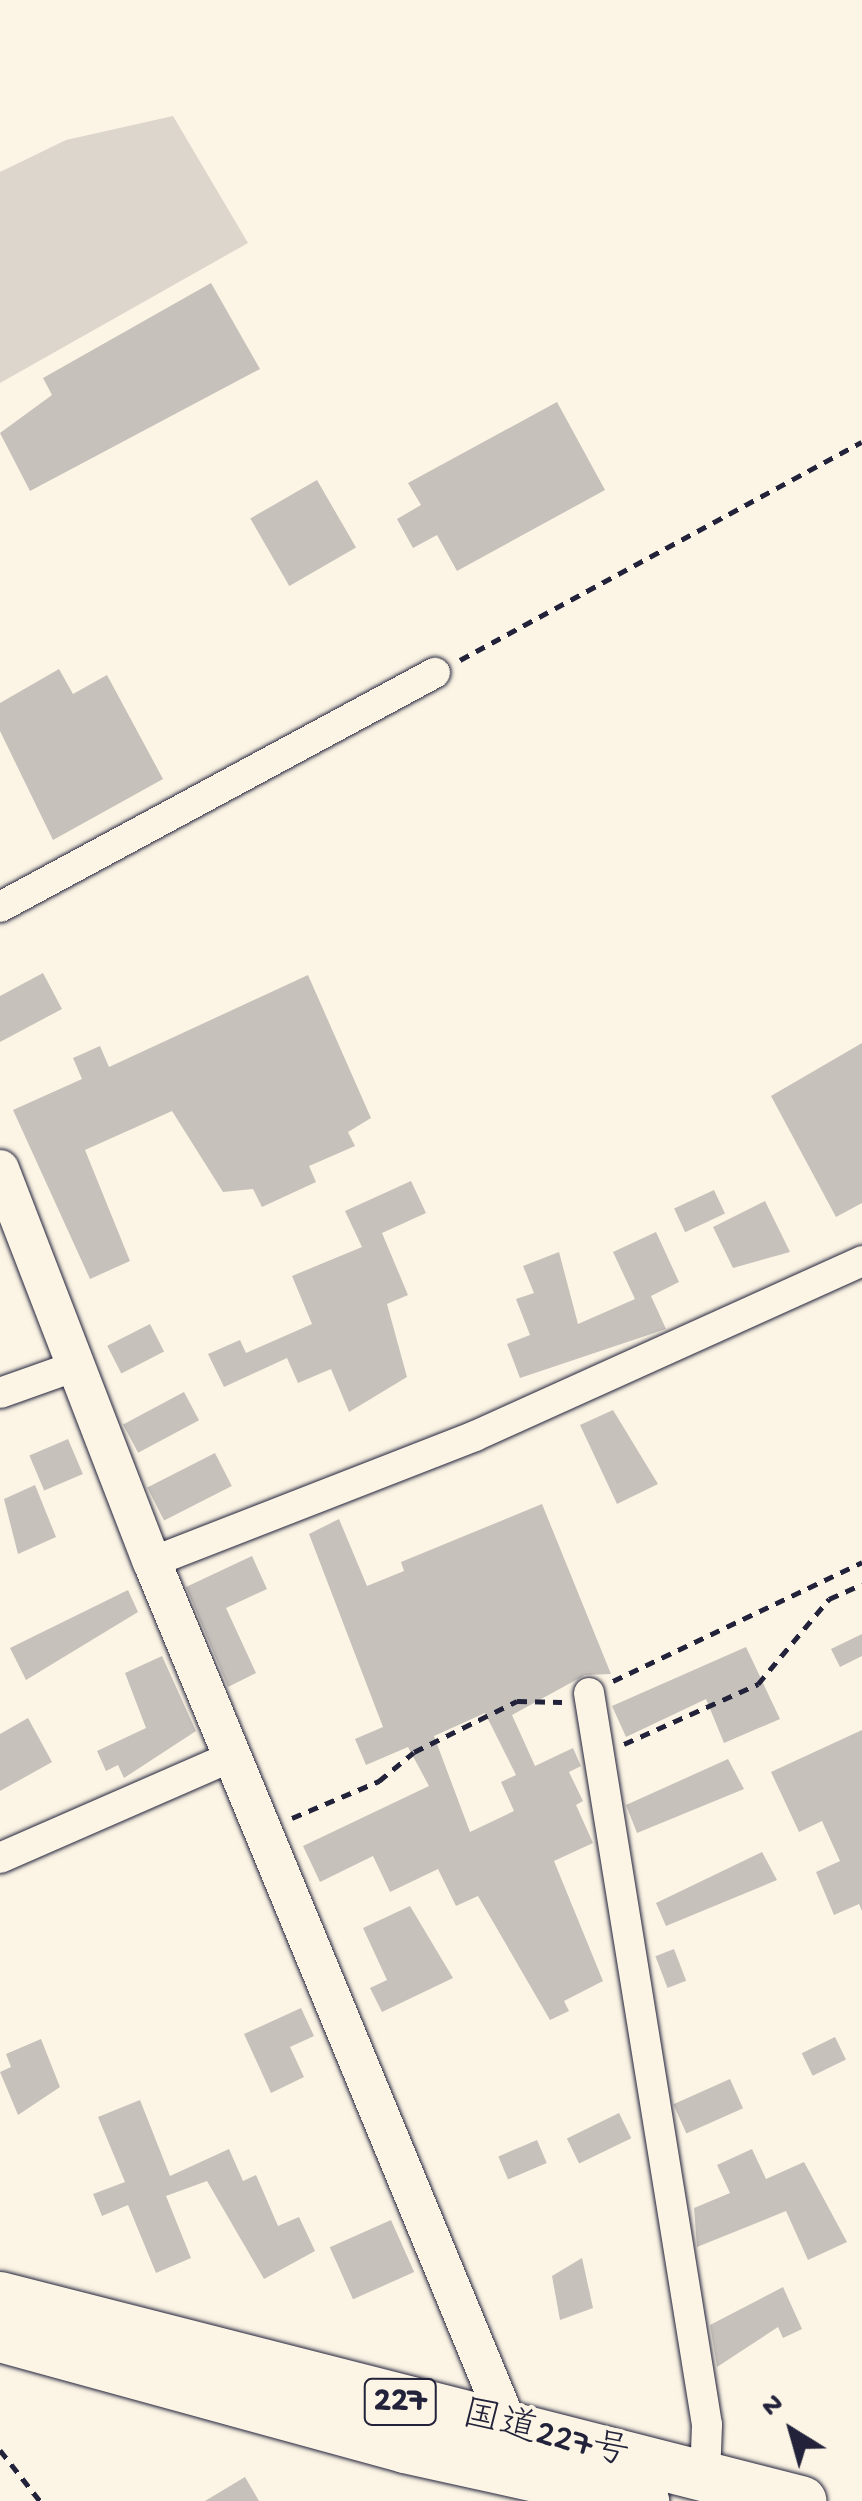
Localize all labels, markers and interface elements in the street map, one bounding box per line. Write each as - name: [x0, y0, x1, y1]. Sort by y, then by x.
- road number: 227: [362, 2372, 438, 2432]
- north arrow: [742, 2381, 842, 2481]
- text: N: [756, 2388, 791, 2425]
- street label: 国道227号: [457, 2394, 633, 2480]

